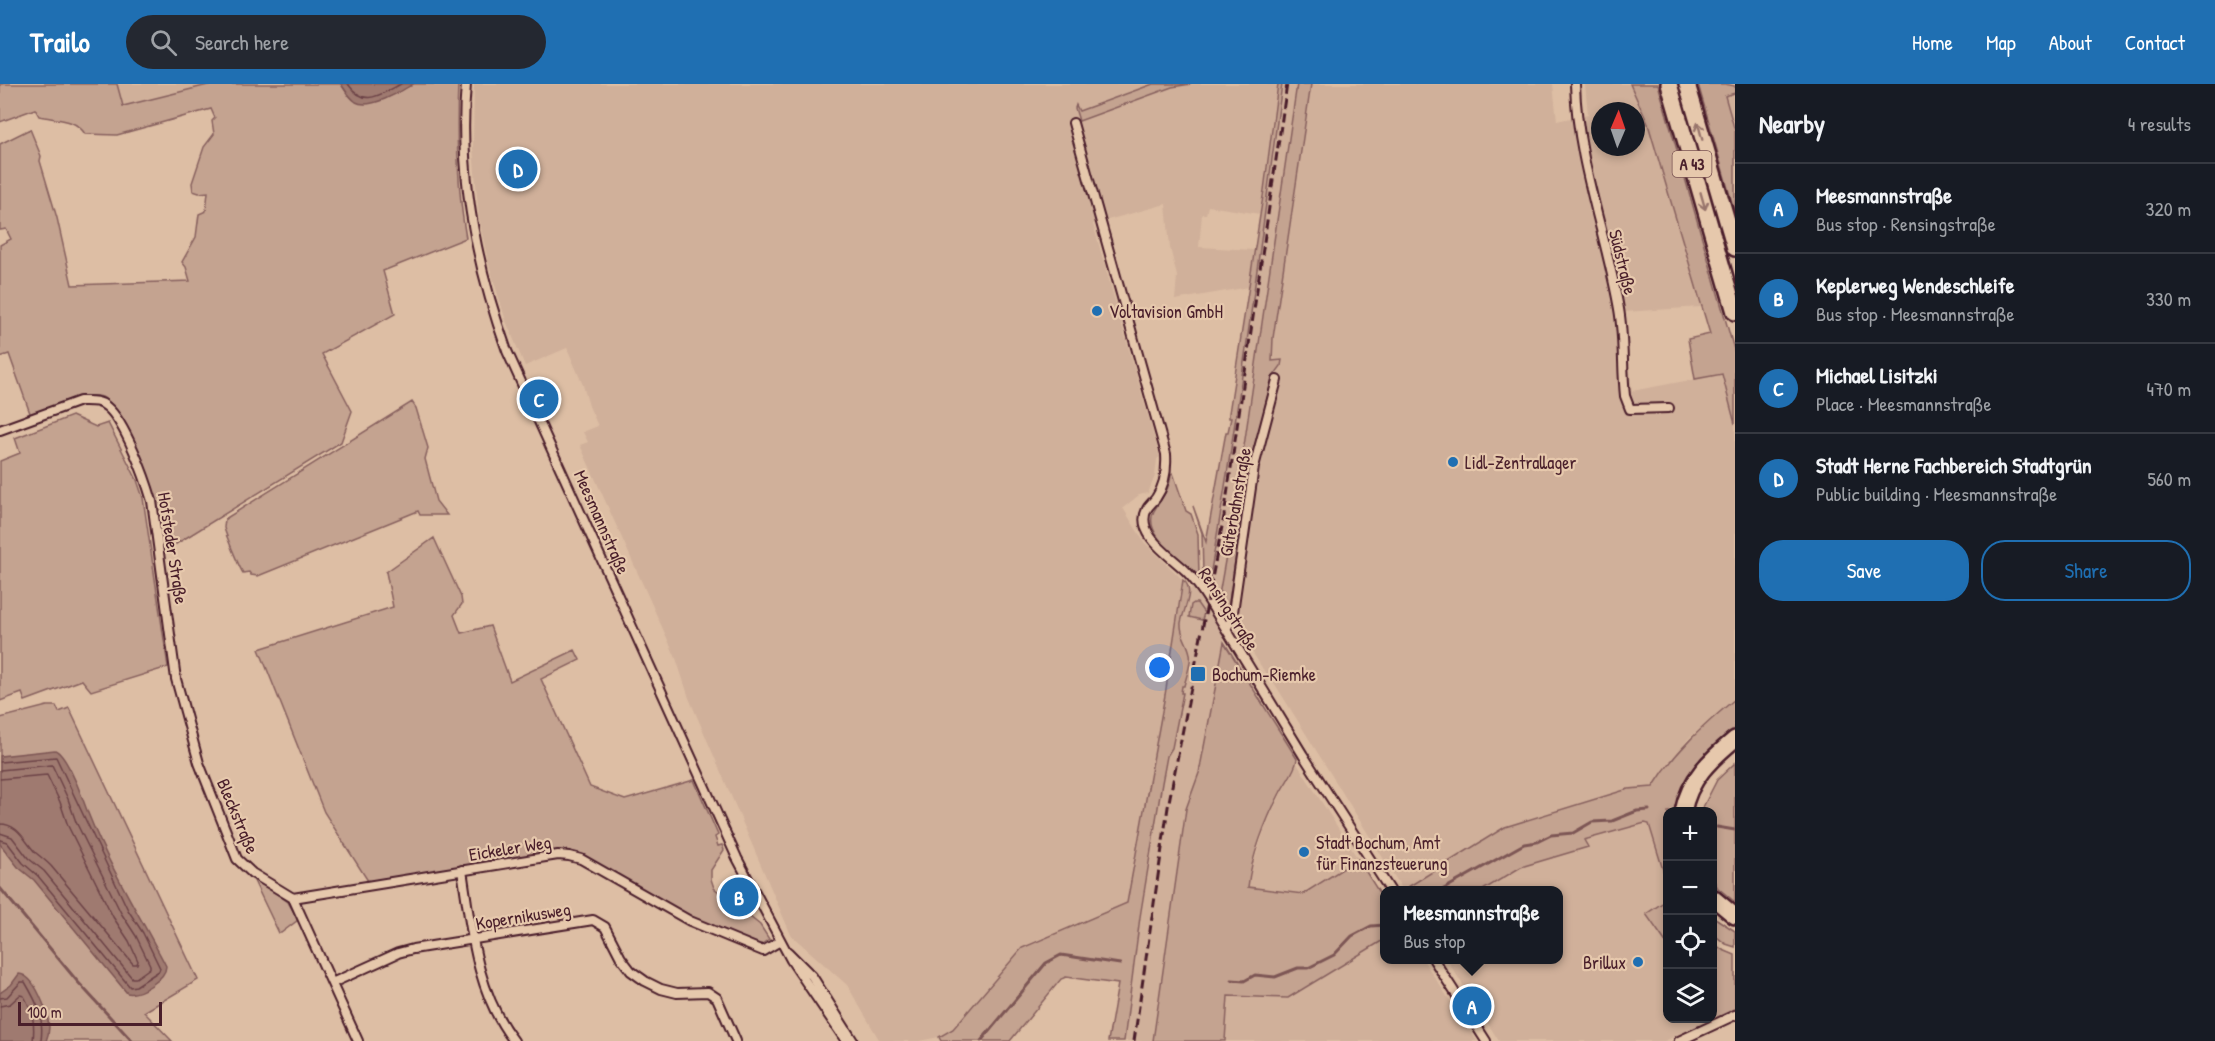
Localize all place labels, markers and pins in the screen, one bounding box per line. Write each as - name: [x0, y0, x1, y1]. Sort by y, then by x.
- pin: D: [498, 146, 538, 191]
- place label: Voltavision GmbH: [1109, 299, 1223, 324]
- marker: Voltavision GmbH: [1090, 304, 1104, 318]
- pin: C: [520, 376, 558, 422]
- place label: Lidl-Zentrallager: [1465, 450, 1576, 475]
- marker: Lidl-Zentrallager: [1446, 455, 1460, 469]
- place label: Bochum-Riemke: [1212, 662, 1316, 687]
- marker: Bochum-Riemke: [1189, 665, 1207, 683]
- place label: Stadt Bochum, Amt für Finanzsteuerung: [1316, 830, 1447, 876]
- marker: Stadt Bochum, Amt für Finanzsteuerung: [1297, 845, 1311, 859]
- pin: B: [720, 874, 758, 920]
- place label: Brillux: [1583, 950, 1626, 975]
- marker: Brillux: [1631, 955, 1645, 969]
- pin: A: [1452, 984, 1492, 1028]

